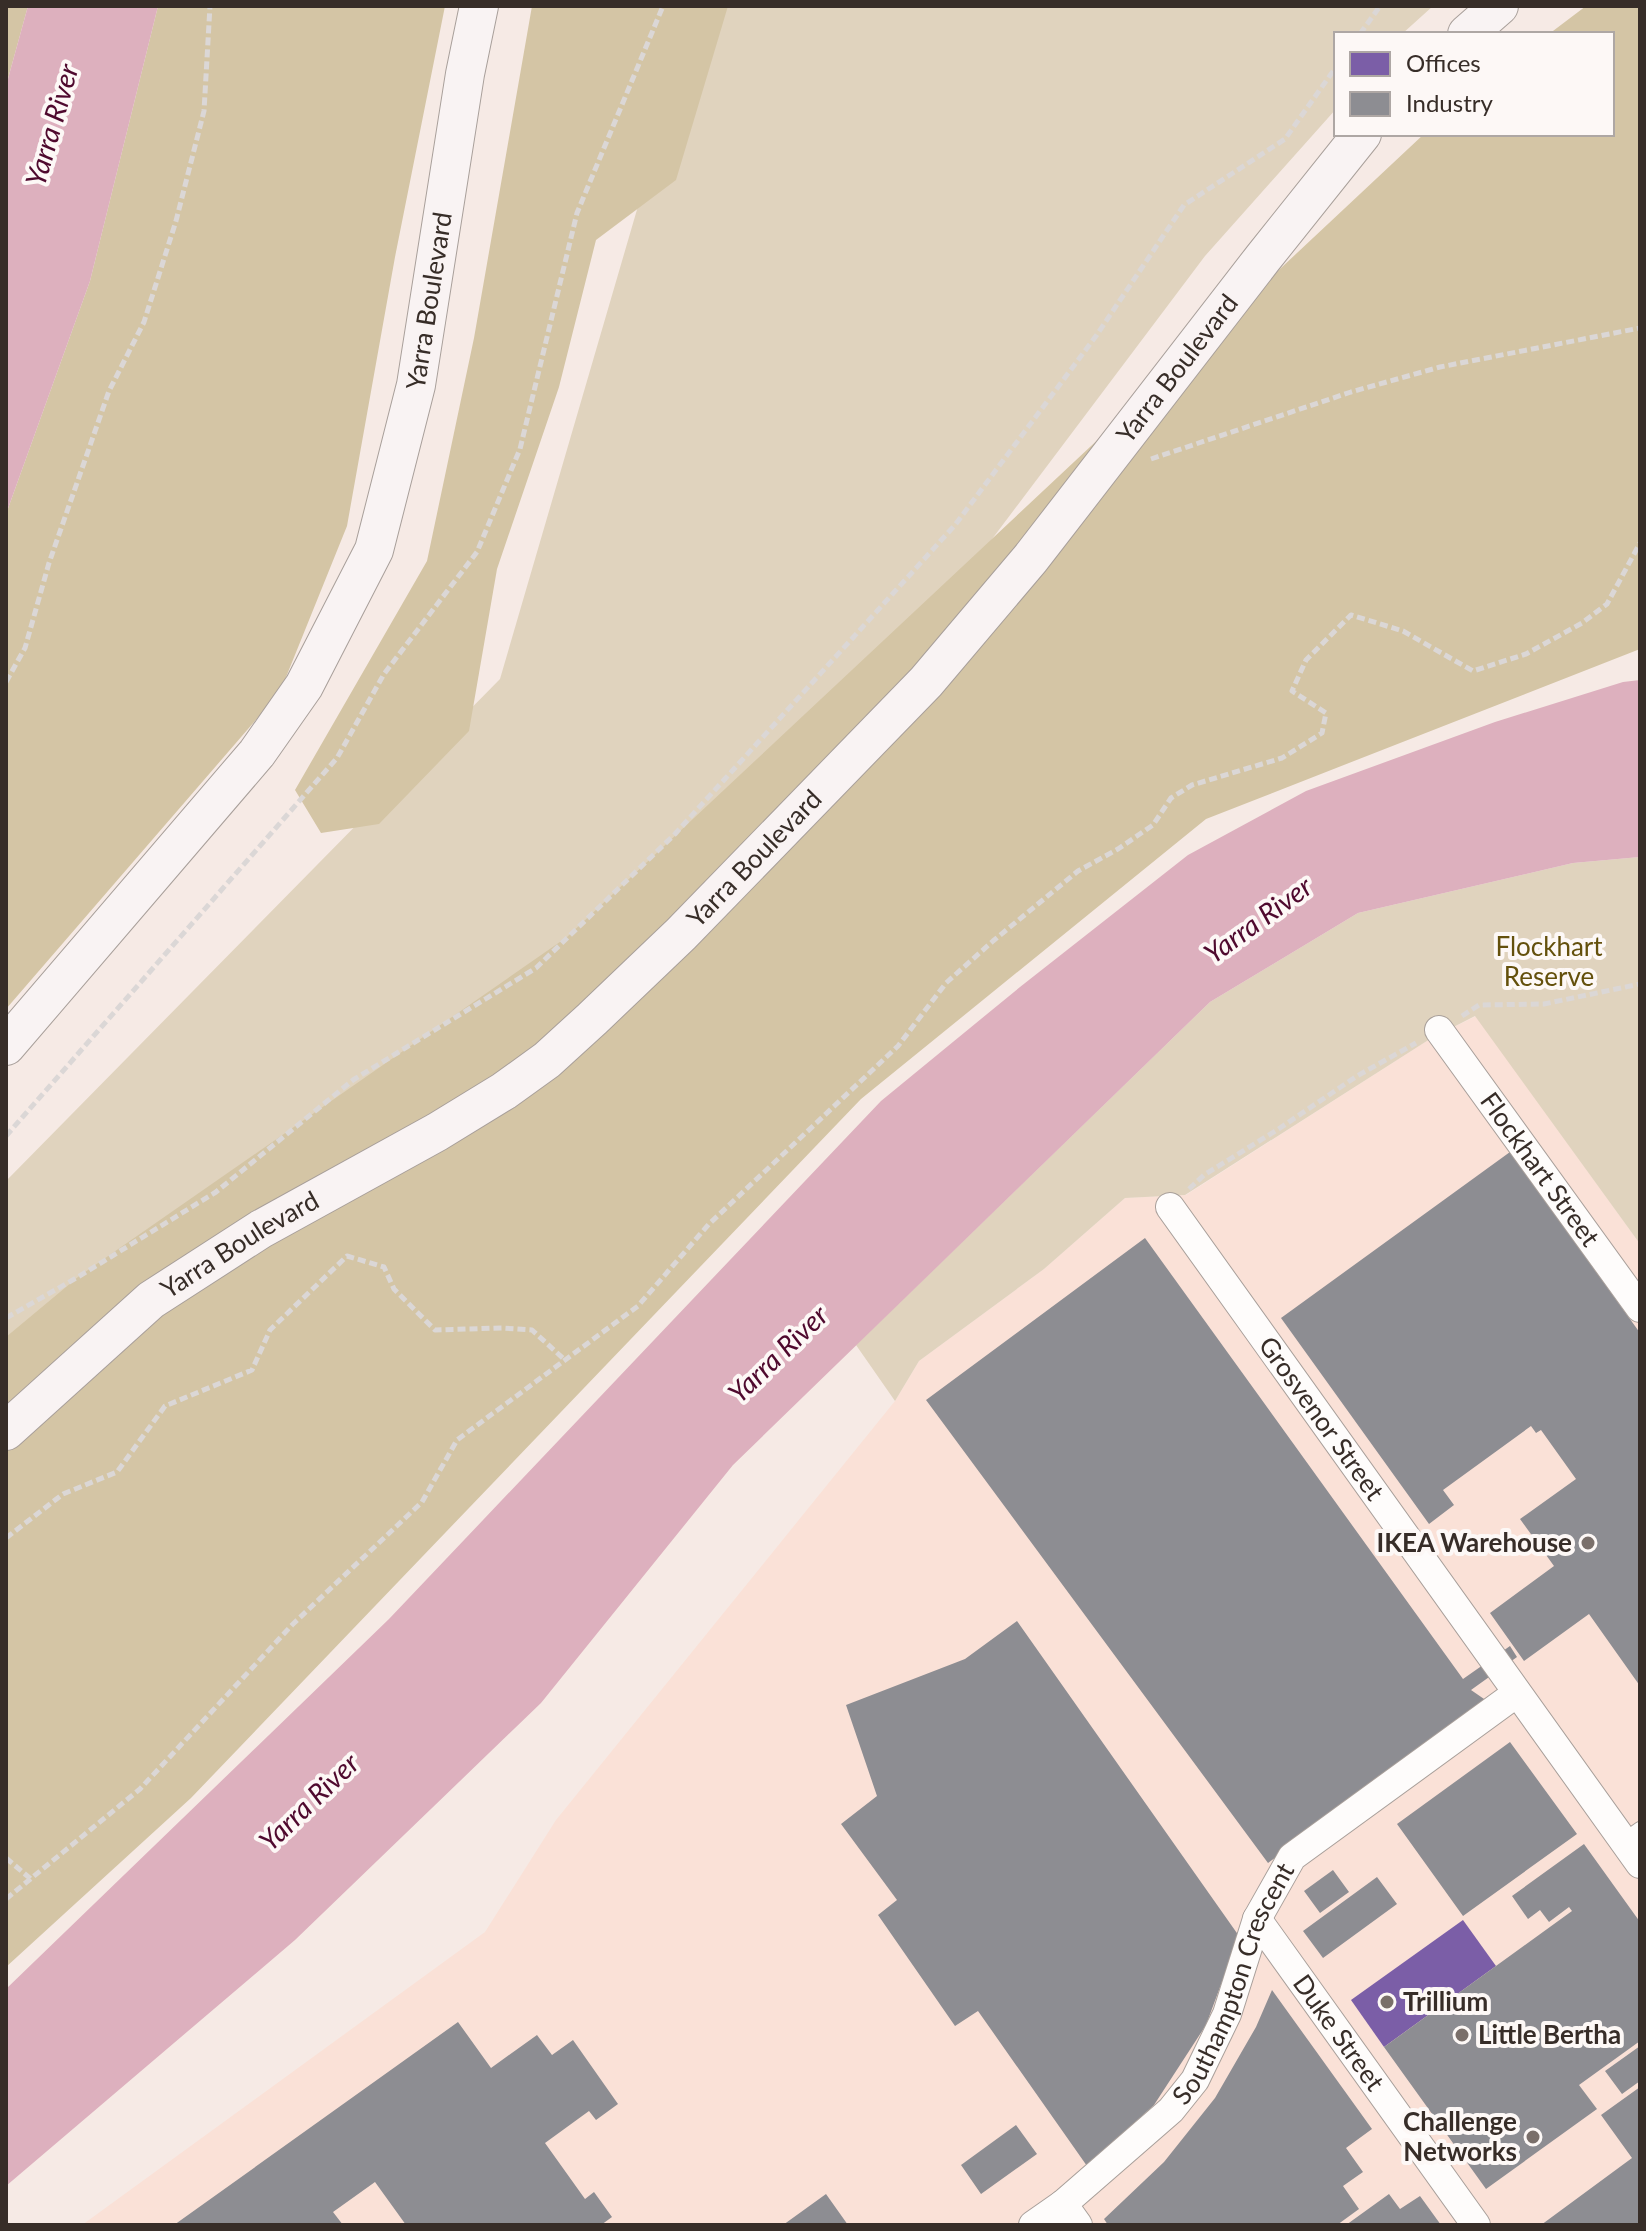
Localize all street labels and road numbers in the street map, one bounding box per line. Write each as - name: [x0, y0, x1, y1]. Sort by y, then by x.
- street label: Yarra Boulevard: [398, 210, 458, 392]
- street label: Yarra Boulevard: [1109, 287, 1244, 449]
- street label: Yarra Boulevard: [680, 782, 828, 933]
- street label: Flockhart Street: [1474, 1086, 1607, 1253]
- street label: Yarra Boulevard: [154, 1183, 324, 1305]
- street label: Grosvenor Street: [1253, 1330, 1392, 1507]
- street label: Southampton Crescent: [1165, 1856, 1301, 2111]
- street label: Duke Street: [1287, 1968, 1392, 2097]

